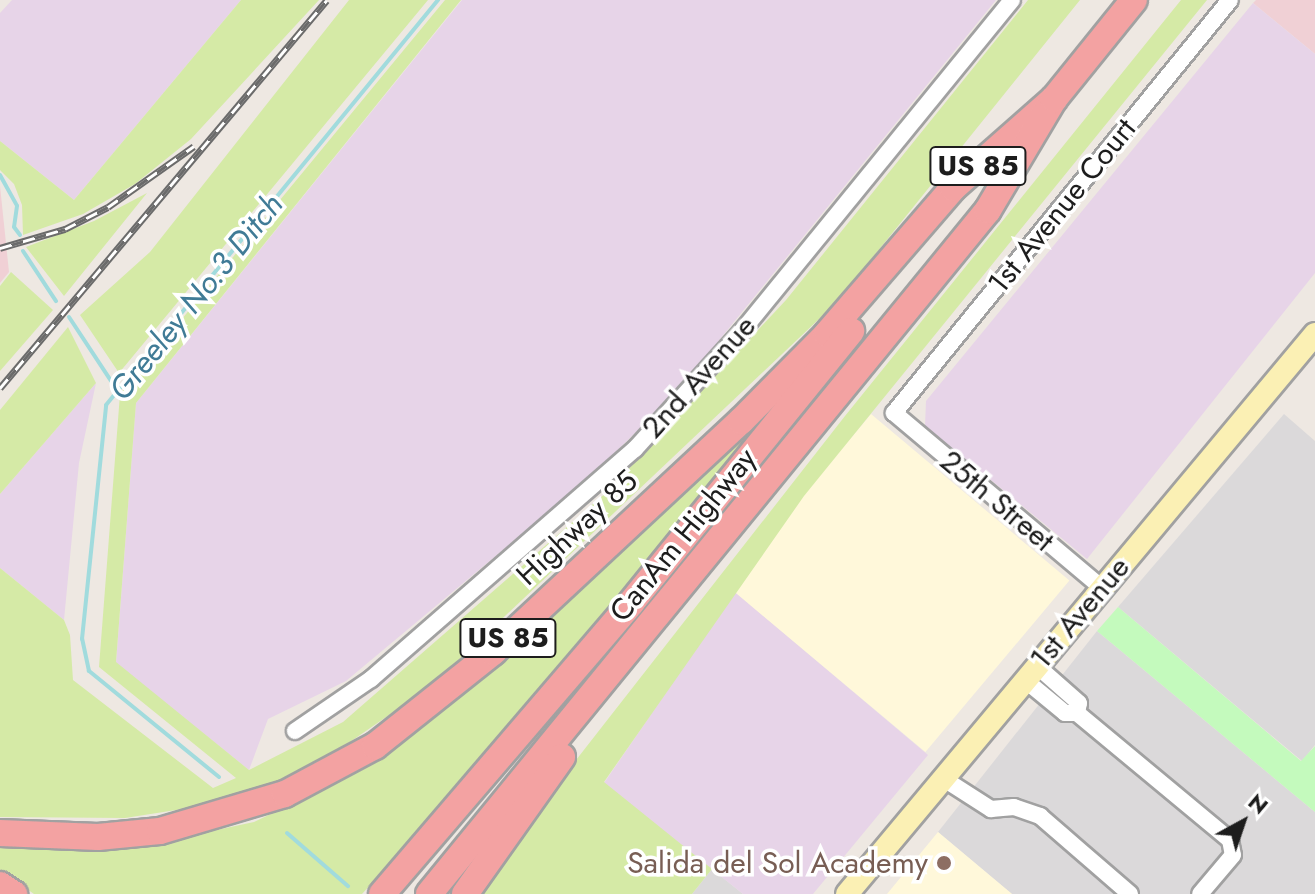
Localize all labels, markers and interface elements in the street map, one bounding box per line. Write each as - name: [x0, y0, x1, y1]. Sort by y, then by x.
- street label: 1st Avenue Court: [981, 111, 1143, 301]
- road number: US 85: [928, 142, 1028, 190]
- water label: Greeley No.3 Ditch: [101, 186, 291, 408]
- street label: 2nd Avenue: [635, 308, 763, 446]
- street label: CanAm Highway: [602, 441, 764, 629]
- street label: 25th Street: [933, 443, 1061, 559]
- street label: Highway 85: [509, 463, 645, 593]
- street label: 1st Avenue: [1023, 550, 1137, 676]
- road number: US 85: [458, 614, 558, 662]
- north arrow: [1203, 782, 1283, 862]
- text: N: [1241, 786, 1275, 821]
- place label: Salida del Sol Academy: [627, 845, 928, 881]
- marker: Salida del Sol Academy: [935, 854, 953, 872]

